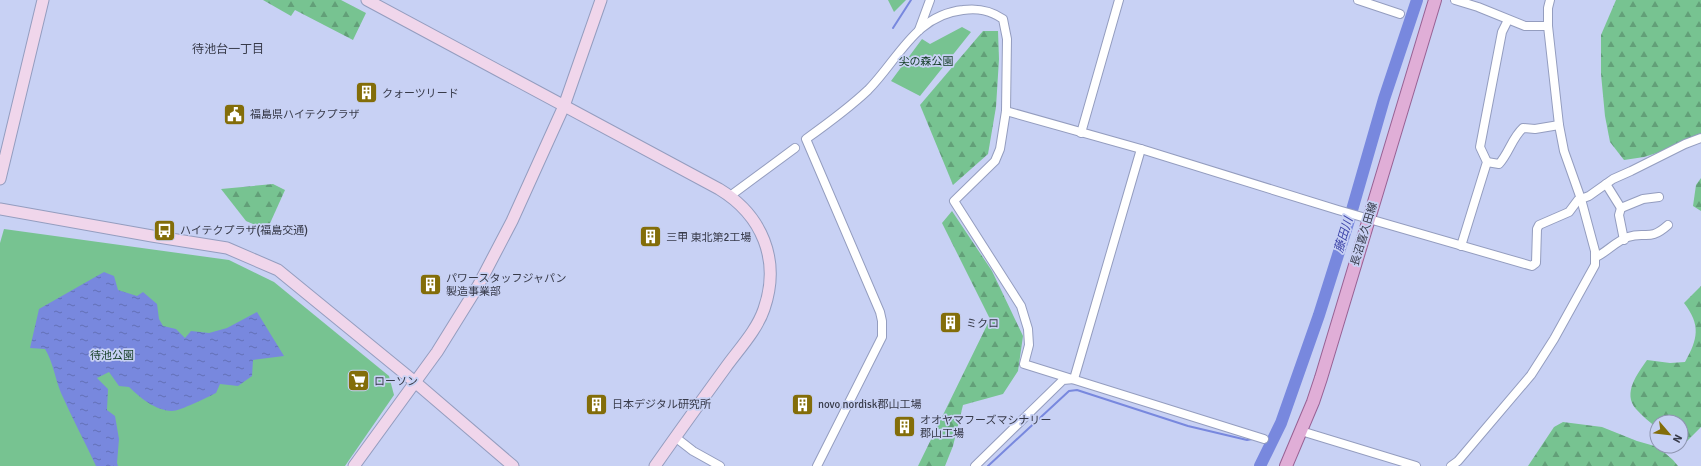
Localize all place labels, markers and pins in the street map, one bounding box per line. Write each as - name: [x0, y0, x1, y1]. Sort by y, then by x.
- building icon: クォーツリード: [353, 80, 379, 106]
- place label: クォーツリード: [382, 87, 459, 100]
- public building icon: 福島県ハイテクプラザ: [221, 101, 247, 127]
- place label: 福島県ハイテクプラザ: [250, 108, 360, 121]
- bus stop icon: ハイテクプラザ(福島交通): [152, 217, 178, 243]
- place label: ハイテクプラザ(福島交通): [180, 224, 308, 237]
- building icon: 三甲 東北第2工場: [637, 224, 663, 250]
- place label: 三甲 東北第2工場: [666, 231, 751, 244]
- building icon: パワースタッフジャパン 製造事業部: [418, 271, 444, 297]
- place label: パワースタッフジャパン 製造事業部: [446, 272, 566, 298]
- building icon: ミクロ: [938, 310, 964, 336]
- place label: ミクロ: [966, 317, 999, 330]
- supermarket icon: ローソン: [345, 368, 371, 394]
- place label: ローソン: [374, 375, 418, 388]
- building icon: 日本デジタル研究所: [583, 391, 609, 417]
- building icon: novo nordisk郡山工場: [789, 391, 815, 417]
- place label: 日本デジタル研究所: [612, 398, 712, 411]
- place label: novo nordisk郡山工場: [818, 398, 921, 411]
- building icon: オオヤマフーズマシナリー 郡山工場: [891, 413, 917, 439]
- place label: オオヤマフーズマシナリー 郡山工場: [920, 414, 1051, 440]

